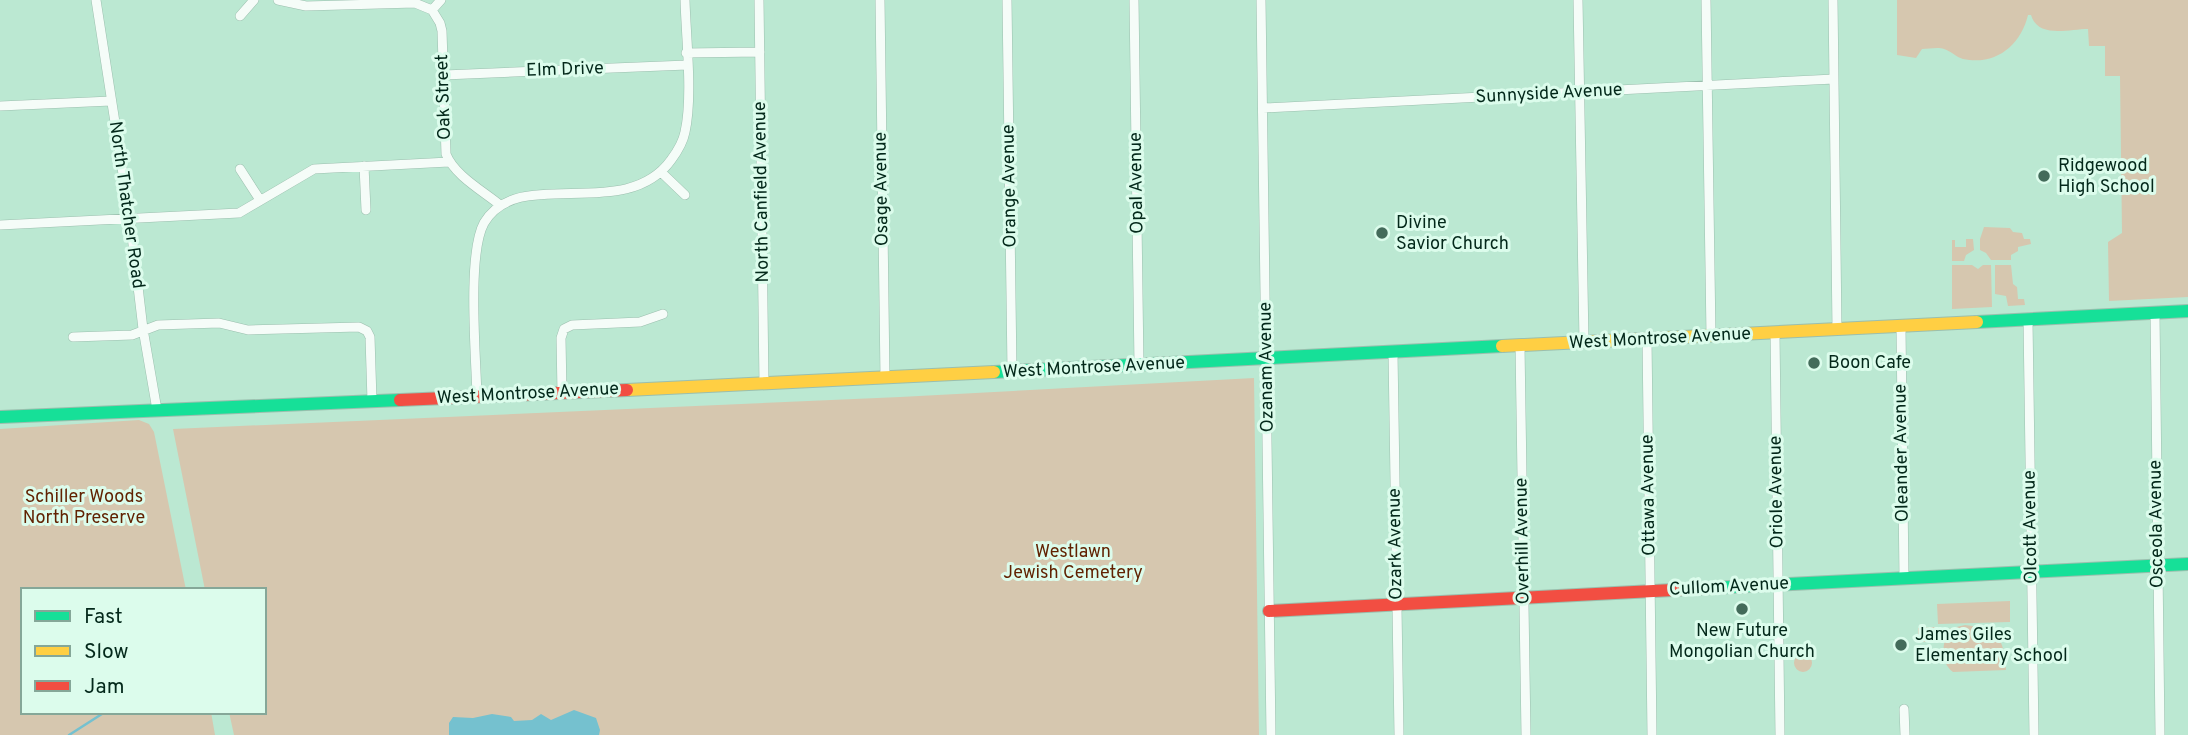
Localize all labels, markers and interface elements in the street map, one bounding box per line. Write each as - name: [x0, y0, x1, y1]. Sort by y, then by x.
- street label: Oak Street: [431, 54, 457, 140]
- street label: Elm Drive: [526, 57, 604, 83]
- street label: Sunnyside Avenue: [1475, 79, 1623, 109]
- street label: North Canfield Avenue: [749, 101, 775, 283]
- street label: North Thatcher Road: [103, 120, 149, 290]
- street label: Orange Avenue: [997, 124, 1023, 248]
- street label: Osage Avenue: [870, 132, 894, 246]
- street label: Opal Avenue: [1125, 132, 1149, 234]
- place label: Ridgewood High School: [2058, 155, 2155, 199]
- marker: Ridgewood High School: [2036, 168, 2052, 184]
- place label: Divine Savior Church: [1396, 212, 1509, 256]
- marker: Divine Savior Church: [1374, 225, 1390, 241]
- street label: Ozanam Avenue: [1254, 302, 1280, 432]
- street label: West Montrose Avenue: [1569, 323, 1751, 355]
- street label: West Montrose Avenue: [1003, 352, 1185, 384]
- place label: Boon Cafe: [1828, 352, 1911, 375]
- marker: Boon Cafe: [1806, 355, 1822, 371]
- street label: West Montrose Avenue: [437, 378, 619, 410]
- street label: Oleander Avenue: [1889, 384, 1915, 522]
- street label: Ottawa Avenue: [1636, 434, 1662, 556]
- street label: Oriole Avenue: [1765, 435, 1789, 549]
- street label: Osceola Avenue: [2144, 460, 2170, 588]
- street label: Olcott Avenue: [2019, 470, 2043, 584]
- street label: Overhill Avenue: [1510, 477, 1536, 605]
- park label: Schiller Woods North Preserve: [23, 486, 145, 530]
- street label: Ozark Avenue: [1384, 488, 1408, 600]
- park label: Westlawn Jewish Cemetery: [1003, 541, 1143, 585]
- street label: Cullom Avenue: [1668, 572, 1790, 602]
- legend: [21, 588, 266, 714]
- marker: New Future Mongolian Church: [1734, 601, 1750, 617]
- text: Fast: [84, 604, 123, 631]
- place label: New Future Mongolian Church: [1669, 620, 1815, 664]
- place label: James Giles Elementary School: [1915, 624, 2068, 668]
- marker: James Giles Elementary School: [1893, 637, 1909, 653]
- text: Slow: [84, 639, 129, 666]
- text: Jam: [84, 674, 125, 701]

